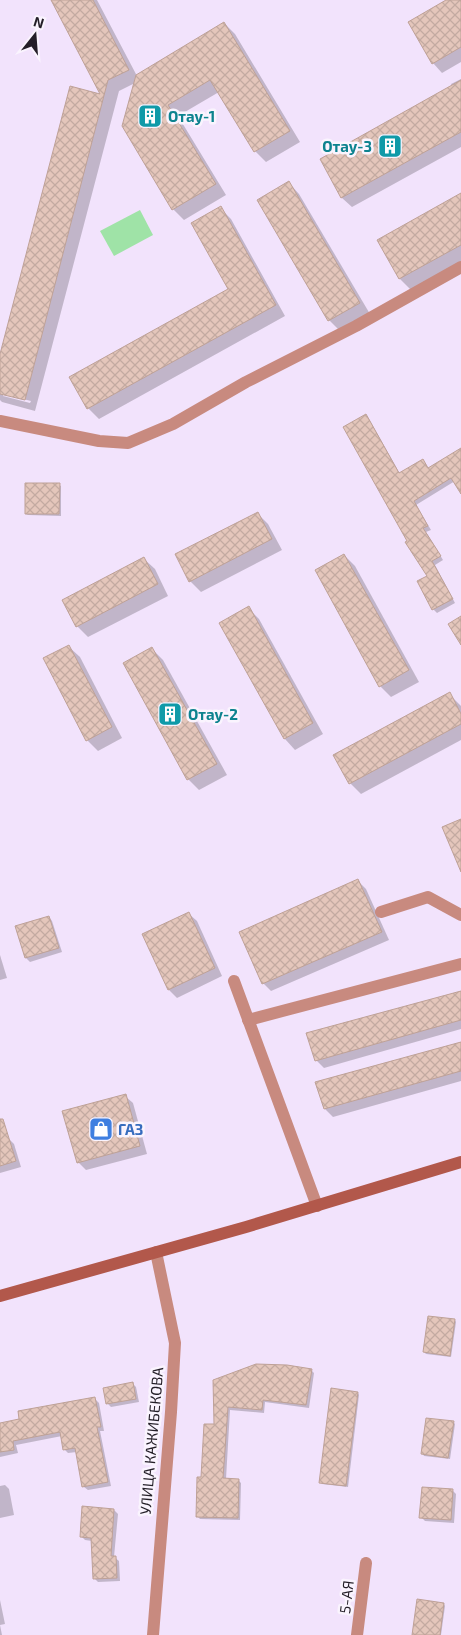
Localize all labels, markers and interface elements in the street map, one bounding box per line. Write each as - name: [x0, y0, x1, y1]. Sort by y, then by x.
- north arrow: [10, 10, 60, 60]
- text: N: [32, 12, 46, 32]
- building icon: Отау-1: [137, 103, 163, 129]
- place label: Отау-1: [168, 107, 215, 125]
- building icon: Отау-3: [377, 133, 403, 159]
- place label: Отау-3: [322, 137, 372, 155]
- building icon: Отау-2: [157, 701, 183, 727]
- place label: Отау-2: [188, 705, 238, 723]
- shop icon: ГАЗ: [88, 1116, 114, 1142]
- place label: ГАЗ: [118, 1120, 143, 1138]
- street label: УЛИЦА КАЖИБЕКОВА: [136, 1366, 166, 1516]
- street label: 5-АЯ: [335, 1579, 357, 1615]

